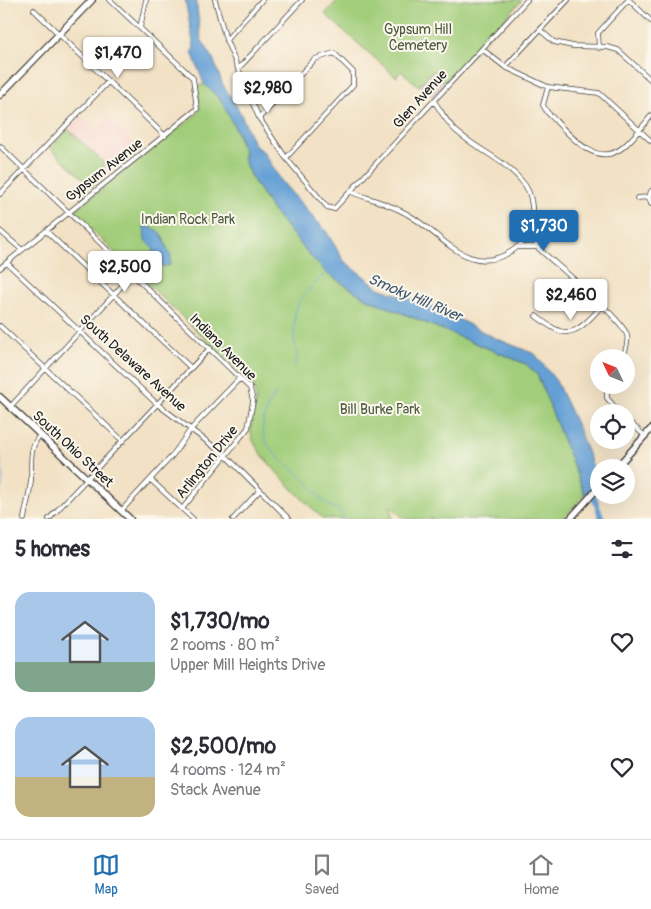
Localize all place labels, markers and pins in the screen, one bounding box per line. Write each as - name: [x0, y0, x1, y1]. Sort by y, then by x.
- pin: $1,470: [77, 36, 159, 79]
- pin: $2,980: [227, 72, 309, 114]
- pin: $1,730: [503, 210, 585, 252]
- pin: $2,500: [84, 250, 166, 293]
- pin: $2,460: [530, 278, 612, 321]

